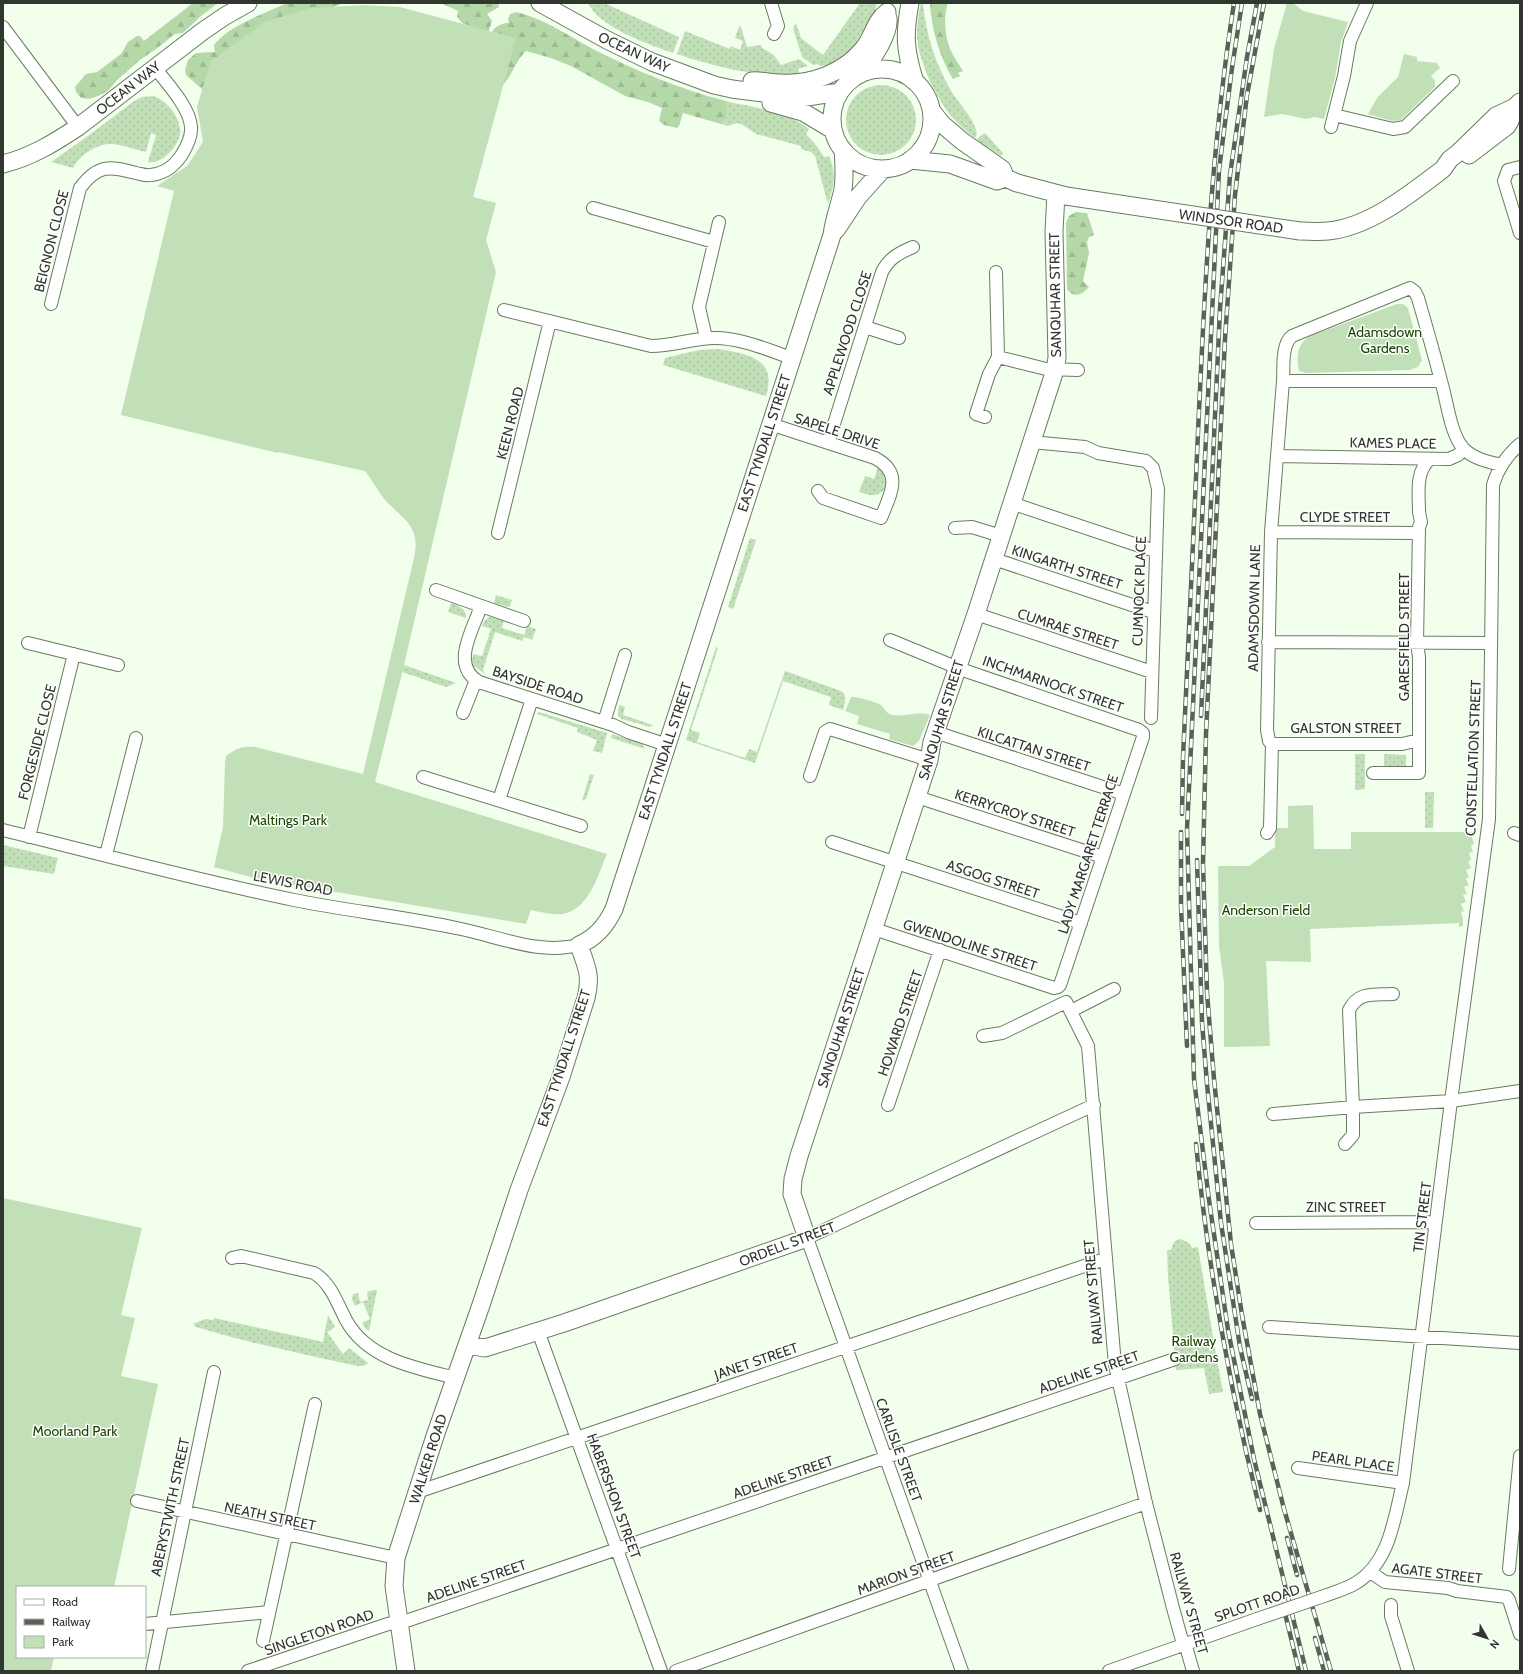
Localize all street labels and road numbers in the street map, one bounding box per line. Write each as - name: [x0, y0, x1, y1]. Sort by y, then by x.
- street label: OCEAN WAY: [595, 28, 674, 77]
- street label: OCEAN WAY: [92, 56, 165, 119]
- street label: BEIGNON CLOSE: [30, 188, 72, 294]
- street label: WINDSOR ROAD: [1178, 205, 1284, 237]
- street label: SANQUHAR STREET: [1045, 232, 1065, 358]
- street label: APPLEWOOD CLOSE: [818, 268, 876, 397]
- street label: EAST TYNDALL STREET: [733, 372, 795, 514]
- street label: KEEN ROAD: [492, 385, 528, 461]
- street label: SAPELE DRIVE: [792, 409, 882, 453]
- street label: KAMES PLACE: [1349, 433, 1437, 453]
- street label: CLYDE STREET: [1300, 508, 1391, 526]
- street label: CUMNOCK PLACE: [1128, 535, 1150, 646]
- street label: KINGARTH STREET: [1009, 541, 1125, 594]
- street label: ADAMSDOWN LANE: [1244, 544, 1264, 672]
- street label: GARESFIELD STREET: [1395, 572, 1413, 701]
- street label: CUMRAE STREET: [1015, 604, 1121, 654]
- street label: INCHMARNOCK STREET: [980, 651, 1126, 717]
- street label: SANQUHAR STREET: [914, 657, 968, 782]
- street label: BAYSIDE ROAD: [490, 662, 586, 708]
- street label: CONSTELLATION STREET: [1461, 679, 1485, 836]
- street label: EAST TYNDALL STREET: [634, 680, 696, 822]
- street label: FORGESIDE CLOSE: [14, 682, 60, 802]
- street label: GALSTON STREET: [1290, 719, 1402, 737]
- street label: KILCATTAN STREET: [975, 722, 1093, 776]
- street label: LADY MARGARET TERRACE: [1054, 772, 1122, 936]
- street label: KERRYCROY STREET: [952, 785, 1078, 841]
- street label: ASGOG STREET: [944, 856, 1042, 903]
- street label: LEWIS ROAD: [252, 866, 334, 900]
- street label: GWENDOLINE STREET: [901, 915, 1040, 975]
- street label: SANQUHAR STREET: [813, 965, 869, 1090]
- street label: HOWARD STREET: [873, 967, 927, 1078]
- street label: EAST TYNDALL STREET: [533, 987, 595, 1129]
- street label: TIN STREET: [1409, 1180, 1435, 1253]
- street label: ZINC STREET: [1306, 1198, 1387, 1216]
- street label: ORDELL STREET: [736, 1217, 838, 1271]
- street label: RAILWAY STREET: [1079, 1238, 1107, 1345]
- street label: JANET STREET: [711, 1338, 801, 1384]
- street label: ADELINE STREET: [1036, 1346, 1142, 1398]
- street label: CARLISLE STREET: [872, 1396, 926, 1505]
- street label: WALKER ROAD: [405, 1412, 451, 1506]
- street label: HABERSHON STREET: [583, 1431, 645, 1562]
- street label: ABERYSTWITH STREET: [147, 1436, 194, 1578]
- street label: PEARL PLACE: [1311, 1446, 1396, 1476]
- street label: ADELINE STREET: [730, 1451, 836, 1503]
- street label: NEATH STREET: [223, 1498, 318, 1535]
- street label: MARION STREET: [855, 1547, 958, 1599]
- street label: RAILWAY STREET: [1166, 1550, 1212, 1657]
- street label: ADELINE STREET: [423, 1555, 529, 1607]
- street label: AGATE STREET: [1391, 1559, 1484, 1588]
- street label: SPLOTT ROAD: [1212, 1580, 1302, 1626]
- street label: SINGLETON ROAD: [262, 1605, 376, 1659]

